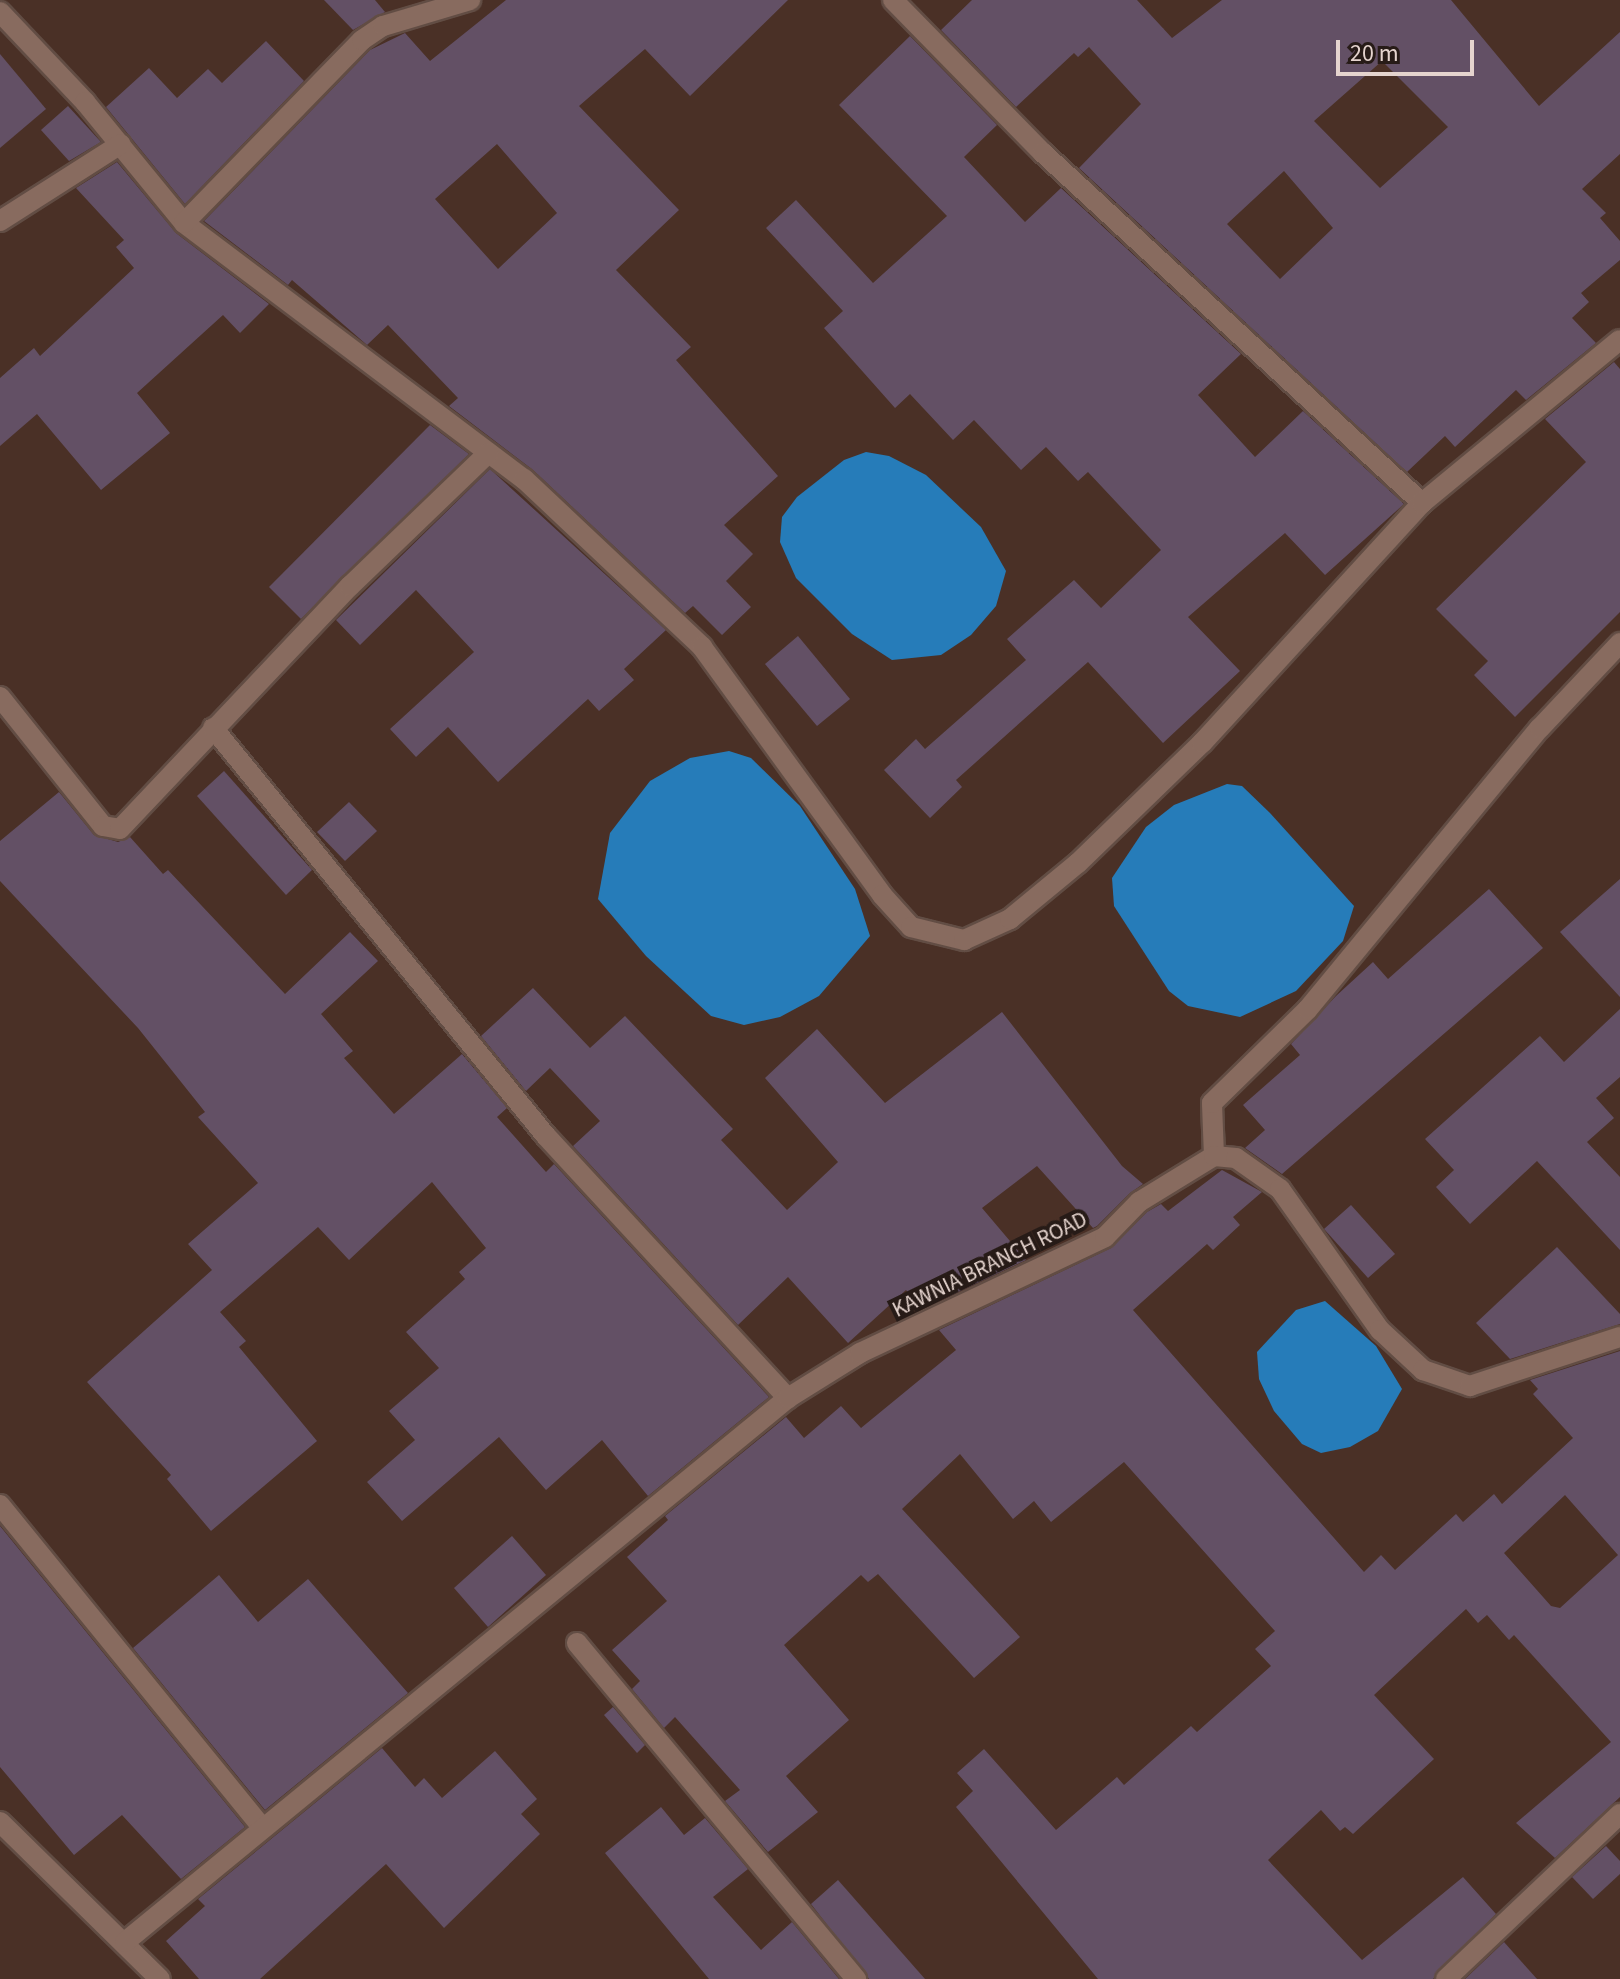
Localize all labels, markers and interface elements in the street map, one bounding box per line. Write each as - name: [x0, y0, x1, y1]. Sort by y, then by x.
- scale bar: [1340, 24, 1478, 74]
- text: 20 m: [1350, 36, 1399, 71]
- street label: KAWNIA BRANCH ROAD: [888, 1206, 1092, 1324]

